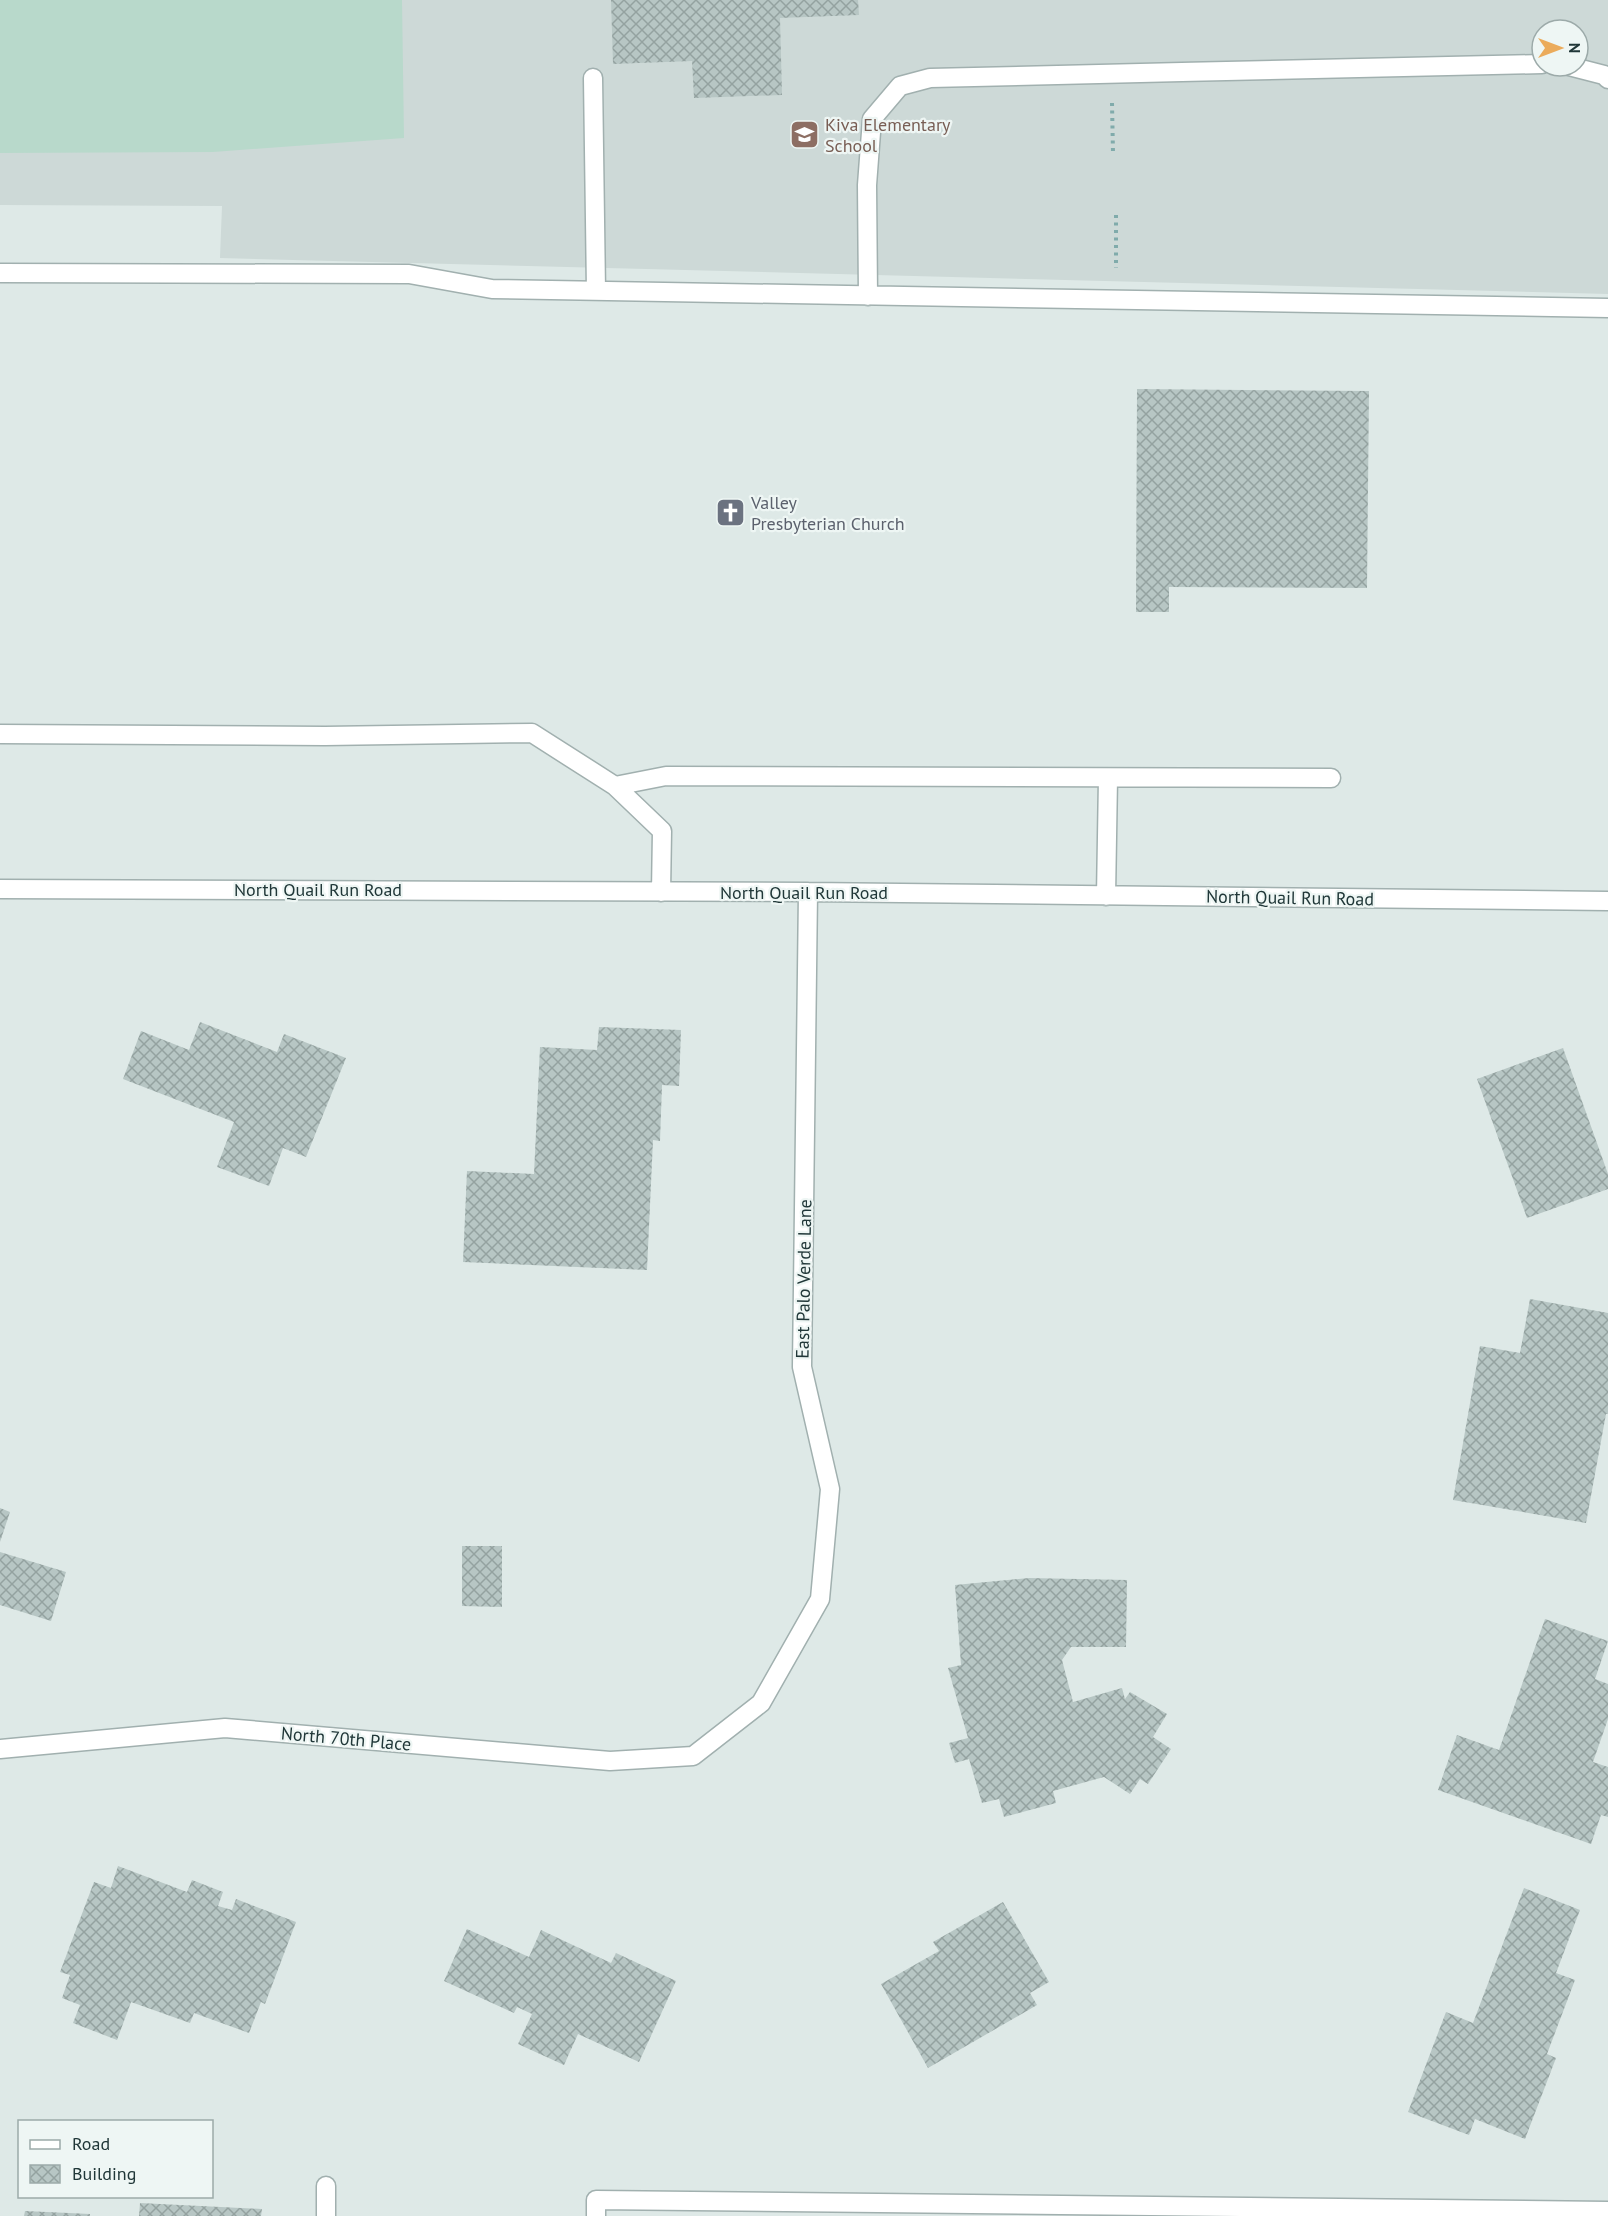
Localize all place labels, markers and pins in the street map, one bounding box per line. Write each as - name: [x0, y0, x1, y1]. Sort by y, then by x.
- place label: Kiva Elementary School: [825, 113, 951, 157]
- school or university icon: Kiva Elementary School: [788, 119, 820, 151]
- place label: Valley Presbyterian Church: [750, 491, 905, 535]
- church icon: Valley Presbyterian Church: [714, 497, 746, 529]

